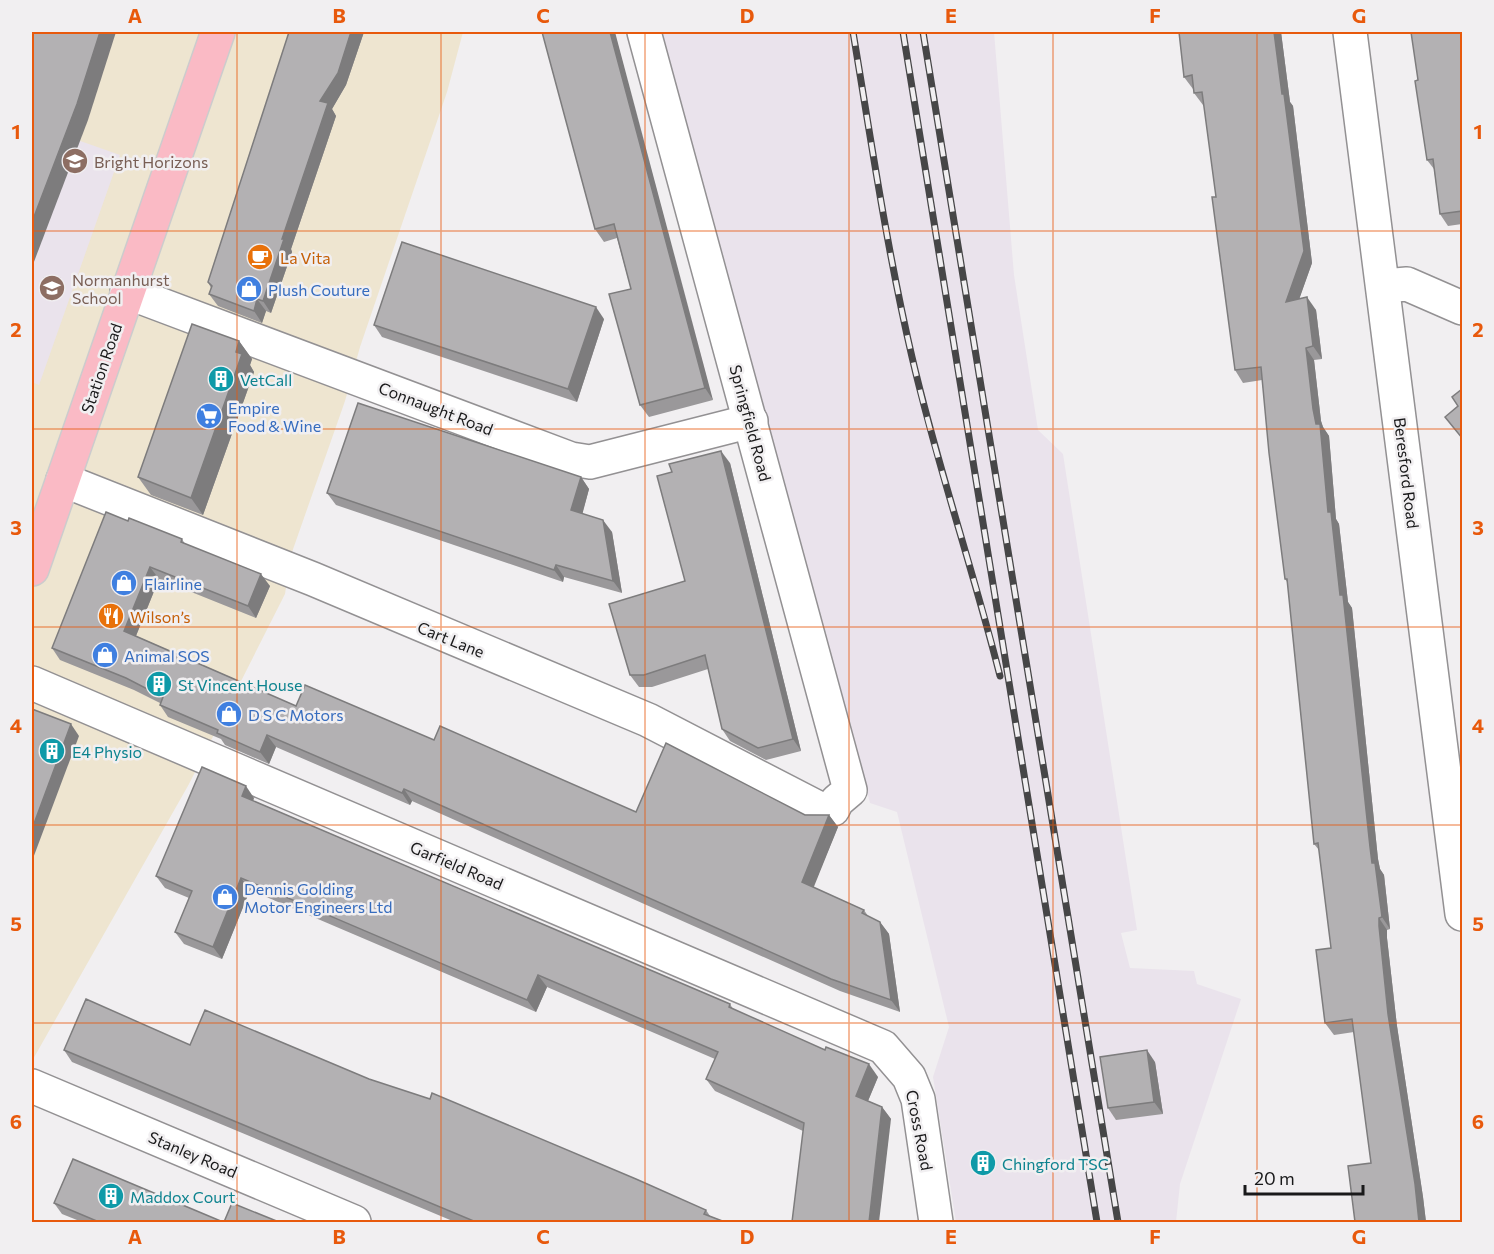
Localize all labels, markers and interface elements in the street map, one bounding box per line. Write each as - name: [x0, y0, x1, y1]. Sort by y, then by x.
- text: A: [128, 3, 142, 27]
- text: B: [332, 3, 346, 27]
- text: C: [536, 3, 550, 27]
- text: D: [740, 3, 754, 27]
- text: E: [945, 3, 957, 27]
- text: F: [1149, 3, 1161, 27]
- text: G: [1352, 3, 1366, 27]
- text: 1: [11, 119, 21, 143]
- text: 1: [1473, 119, 1483, 143]
- school or university icon: Bright Horizons: [60, 146, 90, 176]
- place label: Bright Horizons: [94, 152, 208, 171]
- cafe icon: La Vita: [245, 242, 275, 272]
- place label: La Vita: [280, 248, 331, 267]
- place label: Normanhurst School: [72, 270, 170, 307]
- school or university icon: Normanhurst School: [37, 273, 67, 303]
- shop icon: Plush Couture: [234, 274, 264, 304]
- place label: Plush Couture: [268, 280, 370, 299]
- text: 2: [10, 317, 22, 341]
- text: 2: [1472, 317, 1484, 341]
- street label: Station Road: [77, 320, 125, 416]
- street label: Springfield Road: [726, 363, 776, 483]
- building icon: VetCall: [206, 364, 236, 394]
- place label: VetCall: [240, 370, 292, 389]
- street label: Connaught Road: [376, 377, 496, 439]
- place label: Empire Food & Wine: [228, 398, 321, 435]
- supermarket icon: Empire Food & Wine: [194, 401, 224, 431]
- street label: Beresford Road: [1391, 416, 1423, 530]
- text: 3: [10, 515, 22, 539]
- text: 3: [1472, 515, 1484, 539]
- shop icon: Flairline: [109, 568, 139, 598]
- place label: Flairline: [144, 574, 202, 593]
- restaurant icon: Wilson’s: [96, 601, 126, 631]
- place label: Wilson’s: [130, 607, 190, 626]
- street label: Cart Lane: [415, 617, 487, 661]
- shop icon: Animal SOS: [90, 640, 120, 670]
- place label: Animal SOS: [124, 646, 210, 665]
- building icon: St Vincent House: [144, 669, 174, 699]
- place label: St Vincent House: [178, 675, 302, 694]
- shop icon: D S C Motors: [214, 699, 244, 729]
- place label: D S C Motors: [248, 705, 343, 724]
- text: 4: [10, 713, 22, 737]
- text: 4: [1472, 713, 1484, 737]
- building icon: E4 Physio: [37, 736, 67, 766]
- place label: E4 Physio: [72, 742, 142, 761]
- street label: Garfield Road: [408, 837, 506, 893]
- place label: Dennis Golding Motor Engineers Ltd: [244, 879, 393, 916]
- shop icon: Dennis Golding Motor Engineers Ltd: [210, 882, 240, 912]
- text: 5: [10, 911, 22, 935]
- text: 5: [1472, 911, 1484, 935]
- street label: Cross Road: [903, 1088, 937, 1172]
- text: 6: [10, 1109, 22, 1133]
- text: 6: [1472, 1109, 1484, 1133]
- street label: Stanley Road: [146, 1127, 240, 1181]
- building icon: Chingford TSC: [968, 1148, 998, 1178]
- place label: Chingford TSC: [1002, 1154, 1109, 1173]
- scale bar: [1245, 1158, 1364, 1196]
- text: 20 m: [1254, 1167, 1295, 1189]
- building icon: Maddox Court: [96, 1181, 126, 1211]
- place label: Maddox Court: [130, 1187, 236, 1206]
- text: A: [128, 1224, 142, 1248]
- text: B: [332, 1224, 346, 1248]
- text: C: [536, 1224, 550, 1248]
- text: D: [740, 1224, 754, 1248]
- text: E: [945, 1224, 957, 1248]
- text: F: [1149, 1224, 1161, 1248]
- text: G: [1352, 1224, 1366, 1248]

